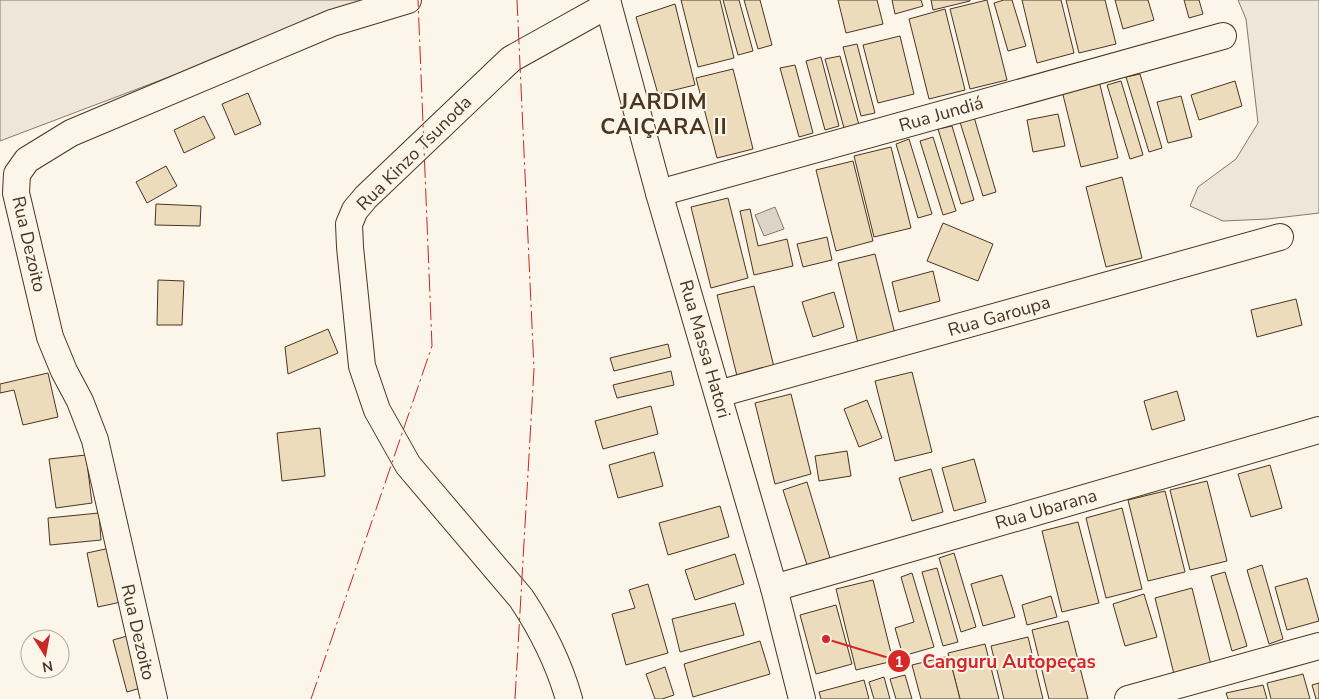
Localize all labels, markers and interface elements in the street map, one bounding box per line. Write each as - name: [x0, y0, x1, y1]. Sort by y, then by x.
- district label: JARDIM CAIÇARA II: [600, 87, 728, 142]
- street label: Rua Kinzo Tsunoda: [351, 90, 477, 216]
- street label: Rua Jundiá: [896, 91, 986, 137]
- street label: Rua Dezoito: [6, 194, 52, 294]
- street label: Rua Massa Hatori: [674, 277, 736, 421]
- street label: Rua Garoupa: [945, 290, 1053, 342]
- street label: Rua Ubarana: [992, 483, 1100, 535]
- street label: Rua Dezoito: [115, 582, 161, 682]
- north arrow: [20, 629, 70, 679]
- callout: Canguru Autopeças: [887, 644, 1106, 678]
- text: Canguru Autopeças: [922, 649, 1096, 675]
- text: 1: [894, 652, 904, 672]
- text: N: [40, 656, 54, 677]

